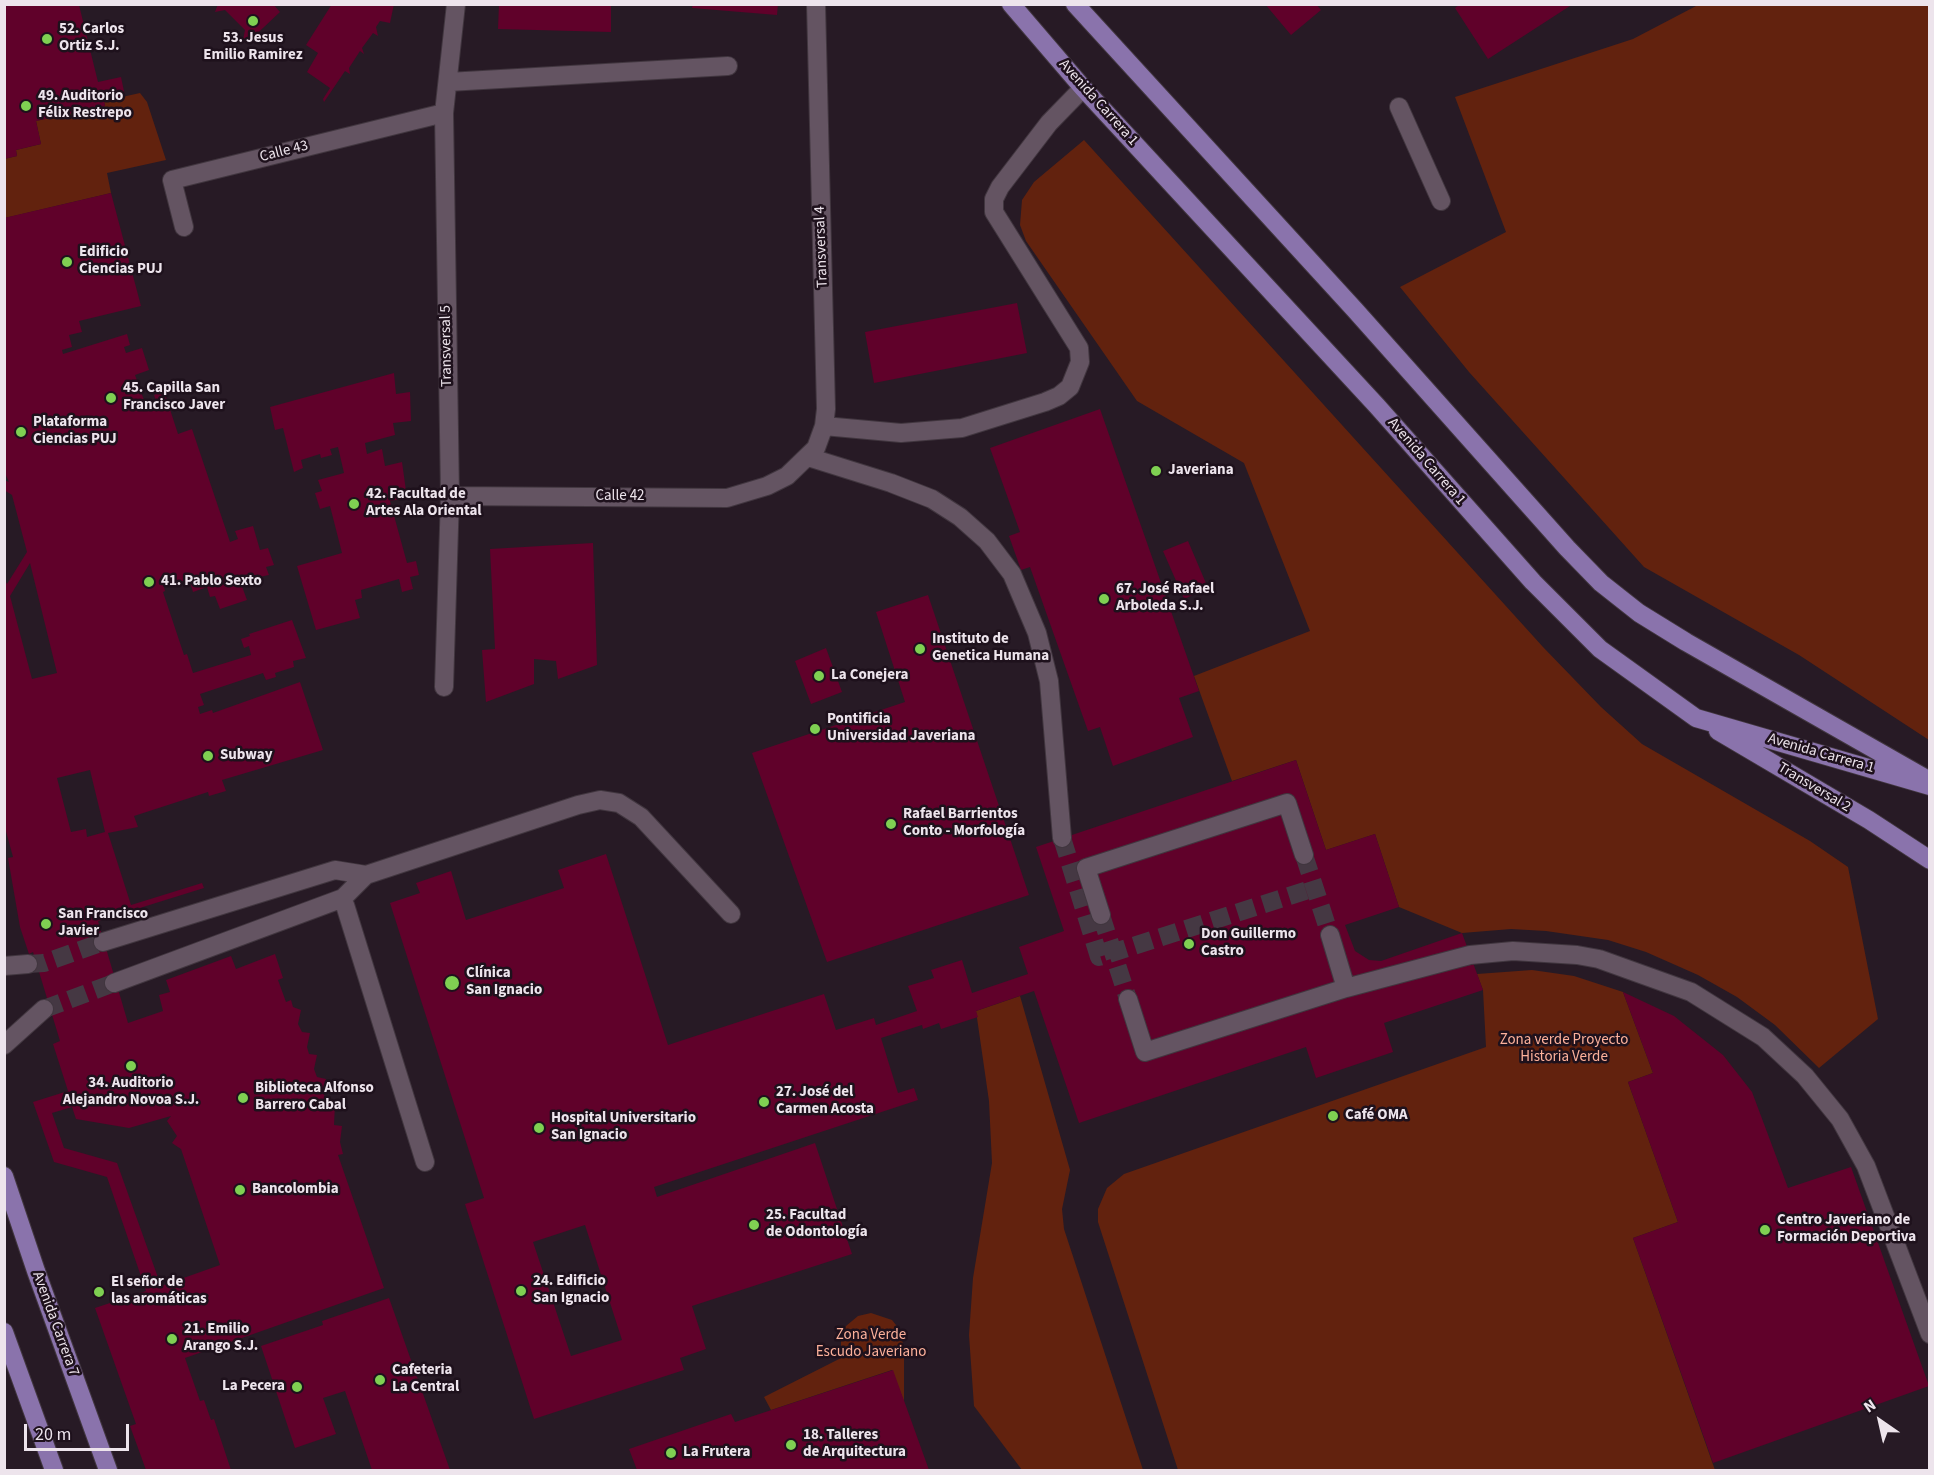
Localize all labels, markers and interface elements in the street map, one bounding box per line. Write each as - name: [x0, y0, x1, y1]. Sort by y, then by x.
- marker: 53. Jesus Emilio Ramirez: [246, 14, 260, 28]
- place label: 52. Carlos Ortiz S.J.: [59, 21, 124, 56]
- place label: 53. Jesus Emilio Ramirez: [203, 30, 303, 65]
- marker: 52. Carlos Ortiz S.J.: [40, 32, 54, 46]
- street label: Avenida Carrera 1: [1055, 56, 1141, 150]
- place label: 49. Auditorio Félix Restrepo: [38, 88, 132, 123]
- marker: 49. Auditorio Félix Restrepo: [19, 99, 33, 113]
- street label: Calle 43: [258, 137, 310, 167]
- street label: Transversal 4: [812, 206, 832, 288]
- place label: Edificio Ciencias PUJ: [79, 244, 163, 279]
- marker: Edificio Ciencias PUJ: [60, 255, 74, 269]
- street label: Transversal 5: [437, 305, 457, 387]
- place label: 45. Capilla San Francisco Javer: [123, 380, 225, 415]
- marker: 45. Capilla San Francisco Javer: [104, 391, 118, 405]
- place label: Plataforma Ciencias PUJ: [33, 414, 117, 449]
- street label: Avenida Carrera 1: [1383, 415, 1469, 509]
- marker: Plataforma Ciencias PUJ: [14, 425, 28, 439]
- place label: Javeriana: [1168, 462, 1234, 480]
- marker: Javeriana: [1149, 464, 1163, 478]
- place label: 42. Facultad de Artes Ala Oriental: [366, 486, 482, 521]
- street label: Calle 42: [595, 488, 645, 506]
- marker: 42. Facultad de Artes Ala Oriental: [347, 497, 361, 511]
- place label: 41. Pablo Sexto: [161, 573, 262, 591]
- marker: 41. Pablo Sexto: [142, 575, 156, 589]
- place label: 67. José Rafael Arboleda S.J.: [1116, 581, 1214, 616]
- marker: 67. José Rafael Arboleda S.J.: [1097, 592, 1111, 606]
- place label: Instituto de Genetica Humana: [932, 631, 1049, 666]
- marker: Instituto de Genetica Humana: [913, 642, 927, 656]
- place label: La Conejera: [831, 667, 908, 685]
- marker: La Conejera: [812, 669, 826, 683]
- place label: Pontificia Universidad Javeriana: [827, 711, 975, 746]
- marker: Pontificia Universidad Javeriana: [808, 722, 822, 736]
- street label: Avenida Carrera 1: [1766, 730, 1876, 778]
- place label: Subway: [220, 747, 273, 765]
- marker: Subway: [201, 749, 215, 763]
- street label: Transversal 2: [1774, 759, 1854, 817]
- place label: Rafael Barrientos Conto - Morfología: [903, 806, 1025, 841]
- marker: Rafael Barrientos Conto - Morfología: [884, 817, 898, 831]
- place label: San Francisco Javier: [58, 906, 148, 941]
- marker: San Francisco Javier: [39, 917, 53, 931]
- place label: Don Guillermo Castro: [1201, 926, 1296, 961]
- marker: Don Guillermo Castro: [1182, 937, 1196, 951]
- place label: Clínica San Ignacio: [466, 965, 542, 1000]
- marker: Clínica San Ignacio: [443, 974, 461, 992]
- park label: Zona verde Proyecto Historia Verde: [1500, 1032, 1628, 1067]
- marker: 34. Auditorio Alejandro Novoa S.J.: [124, 1059, 138, 1073]
- place label: 34. Auditorio Alejandro Novoa S.J.: [63, 1075, 199, 1110]
- place label: Biblioteca Alfonso Barrero Cabal: [255, 1080, 374, 1115]
- place label: 27. José del Carmen Acosta: [776, 1084, 874, 1119]
- marker: Biblioteca Alfonso Barrero Cabal: [236, 1091, 250, 1105]
- marker: 27. José del Carmen Acosta: [757, 1095, 771, 1109]
- place label: Café OMA: [1345, 1107, 1408, 1125]
- marker: Café OMA: [1326, 1109, 1340, 1123]
- place label: Hospital Universitario San Ignacio: [551, 1110, 696, 1145]
- marker: Hospital Universitario San Ignacio: [532, 1121, 546, 1135]
- place label: Bancolombia: [252, 1181, 339, 1199]
- marker: Bancolombia: [233, 1183, 247, 1197]
- place label: 25. Facultad de Odontología: [766, 1207, 868, 1242]
- place label: Centro Javeriano de Formación Deportiva: [1777, 1212, 1916, 1247]
- marker: 25. Facultad de Odontología: [747, 1218, 761, 1232]
- marker: Centro Javeriano de Formación Deportiva: [1758, 1223, 1772, 1237]
- street label: Avenida Carrera 7: [28, 1269, 82, 1379]
- place label: 24. Edificio San Ignacio: [533, 1273, 609, 1308]
- place label: El señor de las aromáticas: [111, 1274, 207, 1309]
- marker: 24. Edificio San Ignacio: [514, 1284, 528, 1298]
- marker: El señor de las aromáticas: [92, 1285, 106, 1299]
- place label: 21. Emilio Arango S.J.: [184, 1321, 258, 1356]
- park label: Zona Verde Escudo Javeriano: [816, 1327, 926, 1362]
- marker: 21. Emilio Arango S.J.: [165, 1332, 179, 1346]
- place label: Cafeteria La Central: [392, 1362, 459, 1397]
- marker: Cafeteria La Central: [373, 1373, 387, 1387]
- place label: La Pecera: [222, 1378, 285, 1396]
- marker: La Pecera: [290, 1380, 304, 1394]
- north arrow: [1850, 1391, 1910, 1451]
- text: N: [1859, 1394, 1880, 1418]
- scale bar: [27, 1412, 132, 1450]
- text: 20 m: [35, 1422, 71, 1447]
- place label: 18. Talleres de Arquitectura: [803, 1427, 906, 1462]
- marker: 18. Talleres de Arquitectura: [784, 1438, 798, 1452]
- place label: La Frutera: [683, 1444, 750, 1462]
- marker: La Frutera: [664, 1446, 678, 1460]

